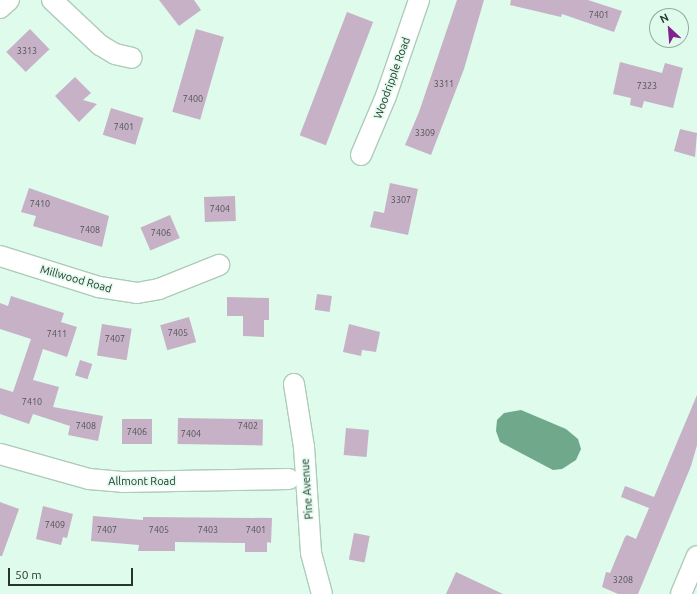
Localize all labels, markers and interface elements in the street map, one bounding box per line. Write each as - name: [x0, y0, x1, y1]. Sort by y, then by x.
- north arrow: [649, 8, 689, 48]
- house number: 7401: [589, 10, 609, 20]
- text: N: [658, 11, 671, 25]
- street label: Woodripple Road: [371, 35, 413, 121]
- house number: 3313: [17, 46, 37, 56]
- house number: 3311: [434, 79, 454, 89]
- house number: 7323: [637, 81, 657, 91]
- house number: 7400: [183, 94, 203, 104]
- house number: 7401: [114, 122, 134, 132]
- house number: 3309: [415, 128, 435, 138]
- house number: 3307: [391, 195, 411, 205]
- house number: 7410: [30, 199, 50, 209]
- house number: 7404: [210, 204, 230, 214]
- house number: 7408: [80, 225, 100, 235]
- house number: 7406: [151, 228, 171, 238]
- street label: Millwood Road: [39, 262, 113, 296]
- house number: 7405: [168, 328, 188, 338]
- house number: 7411: [47, 329, 67, 339]
- house number: 7407: [105, 334, 125, 344]
- house number: 7410: [22, 397, 42, 407]
- house number: 7408: [76, 421, 96, 431]
- house number: 7402: [238, 421, 258, 431]
- house number: 7406: [127, 427, 147, 437]
- house number: 7404: [181, 429, 201, 439]
- street label: Pine Avenue: [298, 458, 316, 520]
- street label: Allmont Road: [108, 474, 176, 488]
- house number: 7409: [45, 520, 65, 530]
- house number: 7407: [97, 525, 117, 535]
- house number: 7405: [149, 525, 169, 535]
- house number: 7403: [198, 525, 218, 535]
- house number: 7401: [246, 525, 266, 535]
- scale bar: [10, 560, 135, 586]
- text: 50 m: [15, 568, 42, 581]
- house number: 3208: [613, 575, 633, 585]

